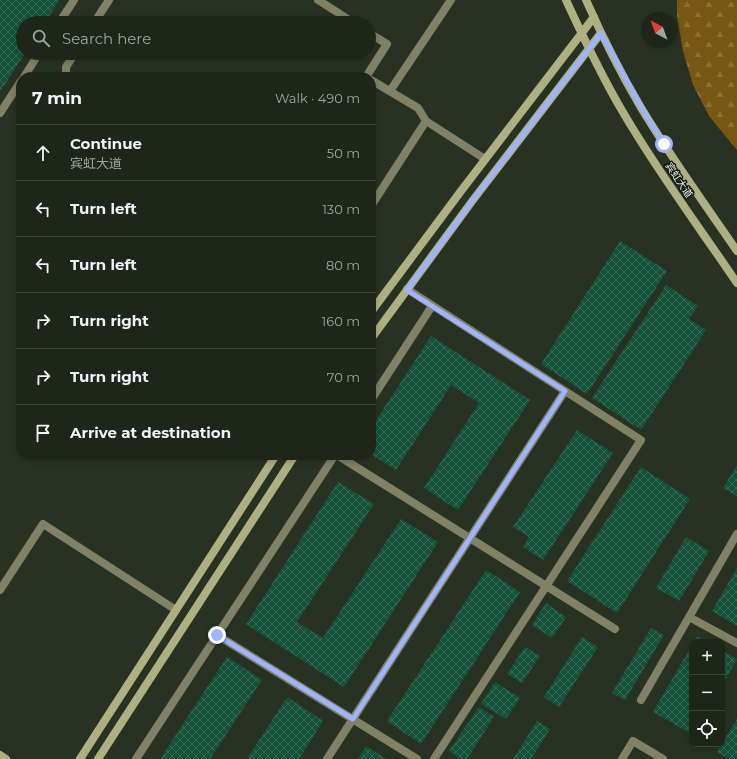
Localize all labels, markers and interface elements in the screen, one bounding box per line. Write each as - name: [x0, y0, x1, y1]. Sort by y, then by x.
- north arrow: [641, 12, 677, 48]
- search box: [16, 16, 376, 60]
- icon: search: [30, 27, 52, 49]
- text: Search here: [62, 29, 151, 48]
- text: 7 min: [32, 88, 82, 108]
- text: Walk · 490 m: [275, 90, 360, 106]
- text: Continue: [70, 134, 142, 153]
- route start: [655, 135, 673, 153]
- icon: ahead: [32, 142, 54, 164]
- text: 50 m: [327, 145, 360, 161]
- text: 宾虹大道: [70, 155, 122, 171]
- street label: 宾虹大道: [662, 160, 696, 200]
- icon: left: [32, 198, 54, 220]
- text: Turn left: [70, 199, 137, 218]
- text: 130 m: [322, 201, 360, 217]
- icon: left: [32, 254, 54, 276]
- text: Turn left: [70, 255, 137, 274]
- text: 80 m: [326, 257, 360, 273]
- icon: right: [32, 310, 54, 332]
- text: Turn right: [70, 311, 149, 330]
- text: 160 m: [322, 313, 360, 329]
- icon: right: [32, 366, 54, 388]
- text: Turn right: [70, 367, 149, 386]
- text: 70 m: [327, 369, 360, 385]
- icon: arrive: [32, 422, 54, 444]
- text: Arrive at destination: [70, 423, 231, 442]
- route end: [208, 626, 226, 644]
- map controls: [689, 639, 725, 747]
- button: +: [689, 639, 725, 675]
- button: −: [689, 675, 725, 711]
- button: locate: [689, 711, 725, 747]

